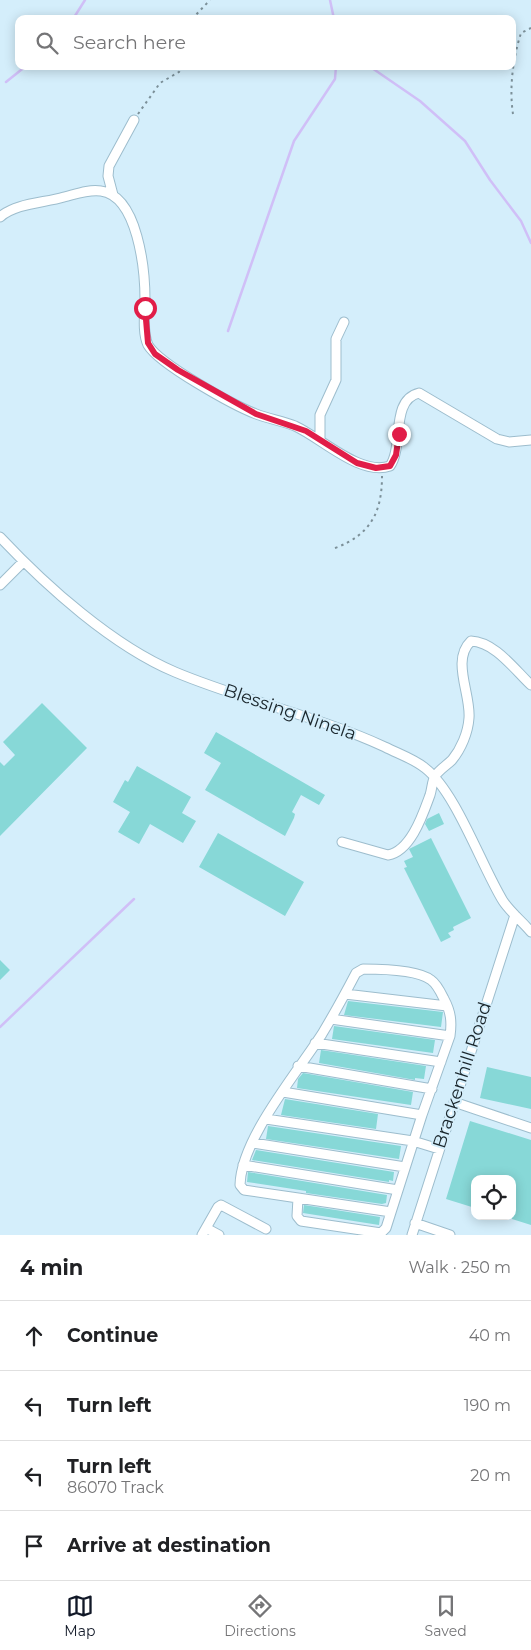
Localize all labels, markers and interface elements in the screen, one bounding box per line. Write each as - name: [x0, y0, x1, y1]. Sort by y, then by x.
- search box: [15, 15, 516, 70]
- icon: search: [33, 29, 61, 57]
- text: Search here: [73, 31, 186, 54]
- route start: [134, 297, 157, 320]
- route end: [388, 423, 411, 446]
- street label: Blessing Ninela: [221, 679, 359, 745]
- street label: Brackenhill Road: [428, 999, 496, 1151]
- map controls: [471, 1175, 516, 1220]
- button: locate: [471, 1175, 516, 1220]
- text: 4 min: [20, 1255, 83, 1280]
- text: Walk · 250 m: [408, 1258, 511, 1277]
- icon: ahead: [20, 1322, 48, 1350]
- text: Continue: [67, 1324, 158, 1347]
- text: 40 m: [469, 1326, 511, 1345]
- icon: left: [20, 1392, 48, 1420]
- text: Turn left: [67, 1394, 152, 1417]
- text: 190 m: [464, 1396, 511, 1415]
- text: Turn left: [67, 1455, 152, 1478]
- icon: left: [20, 1462, 48, 1490]
- text: 20 m: [470, 1466, 511, 1485]
- text: 86070 Track: [67, 1478, 164, 1497]
- icon: arrive: [20, 1532, 48, 1560]
- text: Arrive at destination: [67, 1534, 271, 1557]
- tab: Map: [64, 1592, 95, 1640]
- tab: Directions: [224, 1592, 296, 1640]
- tab: Saved: [425, 1592, 467, 1640]

